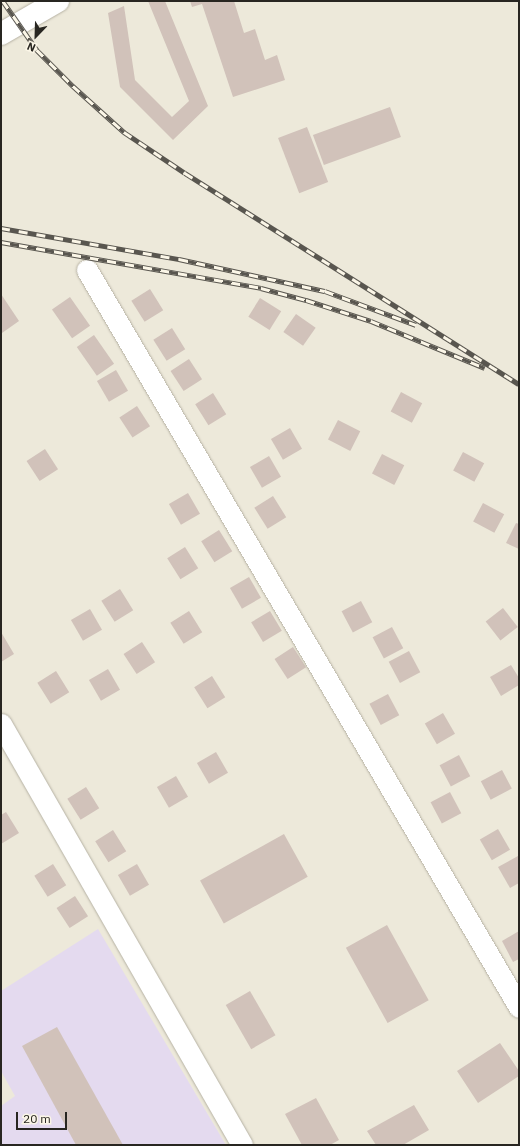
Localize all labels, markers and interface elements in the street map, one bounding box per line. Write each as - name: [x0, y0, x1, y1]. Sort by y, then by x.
- north arrow: [16, 16, 56, 56]
- text: N: [25, 39, 38, 55]
- scale bar: [18, 1104, 69, 1130]
- text: 20 m: [23, 1111, 51, 1126]

